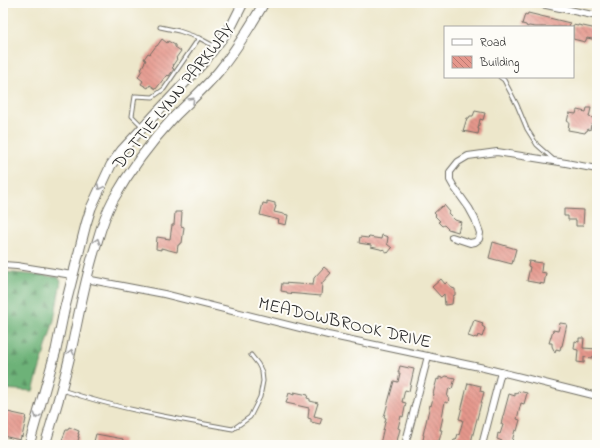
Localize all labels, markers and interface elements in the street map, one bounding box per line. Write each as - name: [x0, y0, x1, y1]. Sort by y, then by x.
- street label: DOTTIE LYNN PARKWAY: [107, 18, 242, 177]
- legend: [444, 26, 574, 78]
- text: Road: [480, 34, 506, 52]
- text: Building: [479, 54, 519, 73]
- one-way arrow: [187, 97, 195, 105]
- one-way arrow: [97, 183, 105, 191]
- one-way arrow: [92, 238, 101, 245]
- street label: MEADOWBROOK DRIVE: [256, 291, 434, 357]
- one-way arrow: [66, 349, 74, 355]
- one-way arrow: [33, 412, 42, 419]

